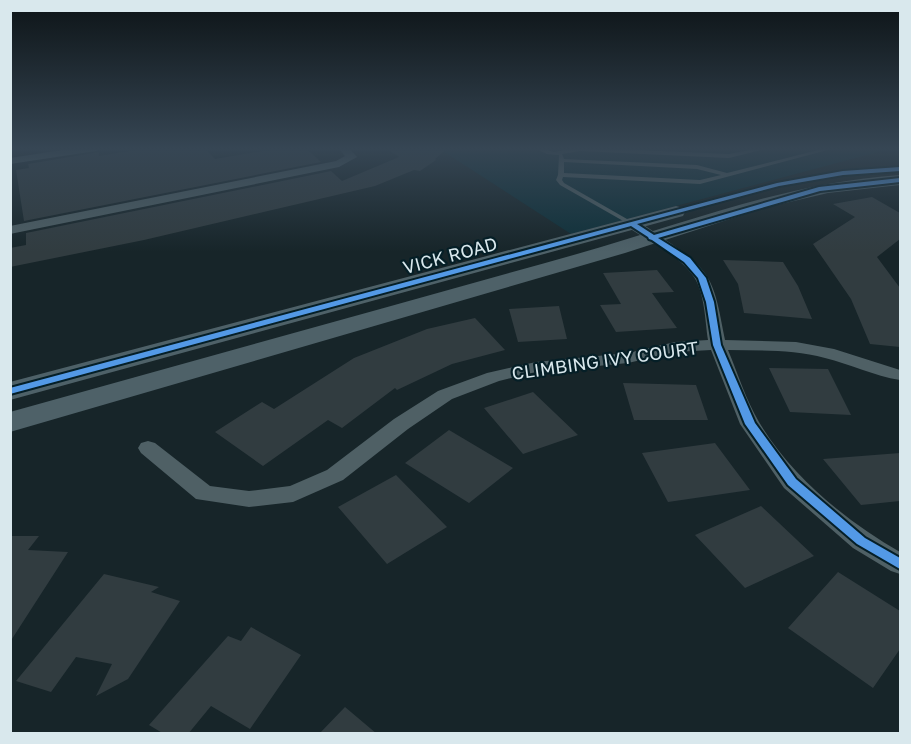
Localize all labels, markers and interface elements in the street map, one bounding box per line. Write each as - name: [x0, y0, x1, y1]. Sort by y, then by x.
- street label: VICK ROAD: [400, 232, 500, 278]
- street label: CLIMBING IVY COURT: [510, 336, 700, 384]

